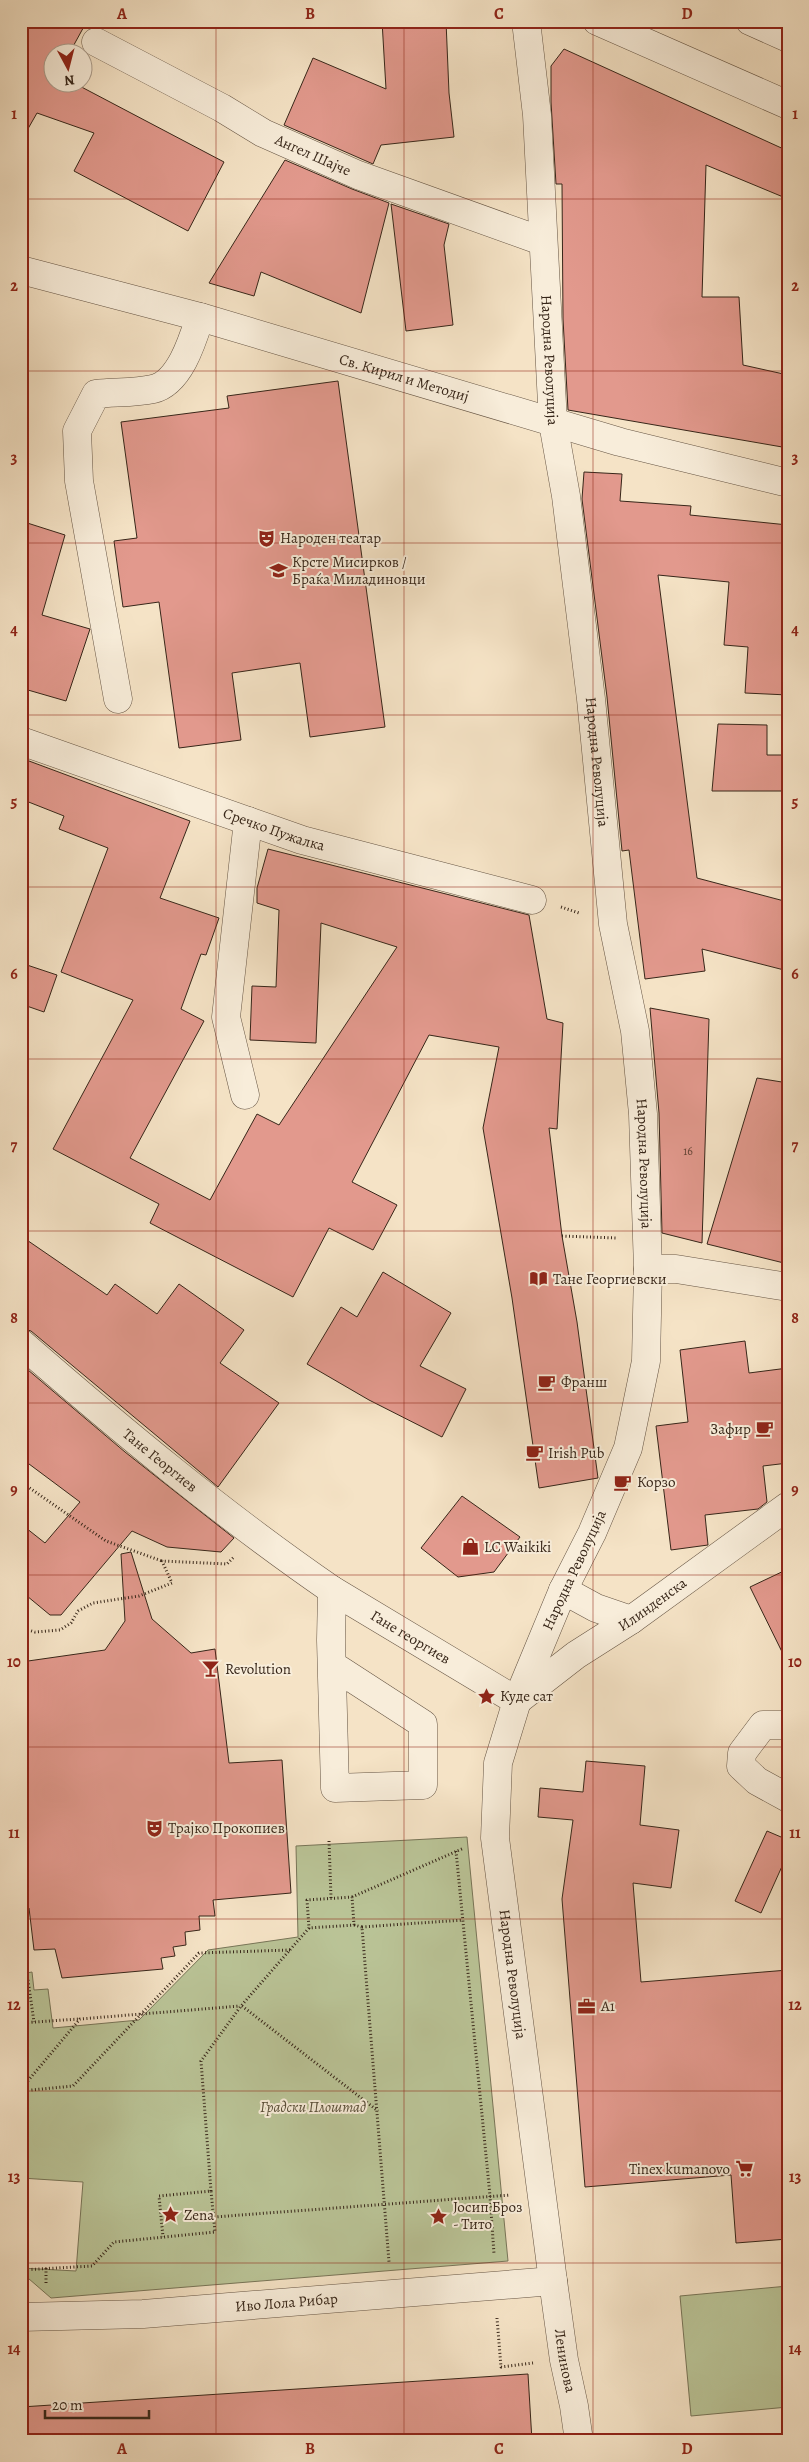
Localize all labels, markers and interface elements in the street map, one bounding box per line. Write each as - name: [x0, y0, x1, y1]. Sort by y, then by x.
- text: A: [116, 3, 128, 25]
- text: B: [305, 3, 315, 25]
- text: C: [494, 3, 504, 25]
- text: D: [681, 3, 693, 25]
- north arrow: [42, 42, 92, 92]
- text: N: [63, 70, 76, 90]
- text: 1: [11, 103, 17, 125]
- text: 1: [792, 103, 798, 125]
- street label: Ангел Шајче: [271, 129, 354, 181]
- text: 2: [10, 275, 18, 297]
- text: 2: [791, 275, 799, 297]
- street label: Народна Револуција: [536, 294, 563, 426]
- street label: Св. Кирил и Методиј: [337, 349, 471, 406]
- text: 3: [11, 447, 18, 469]
- text: 3: [792, 447, 799, 469]
- theatre icon: Народен театар: [256, 528, 276, 548]
- place label: Народен театар: [280, 528, 381, 548]
- place label: Крсте Мисирков / Браќа Миладиновци: [292, 552, 426, 589]
- school or university icon: Крсте Мисирков / Браќа Миладиновци: [268, 561, 288, 581]
- text: 4: [10, 619, 18, 641]
- text: 4: [791, 619, 799, 641]
- street label: Народна Револуција: [581, 696, 613, 828]
- text: 5: [11, 791, 18, 813]
- text: 5: [792, 791, 799, 813]
- street label: Сречко Пужалка: [220, 803, 327, 856]
- text: 6: [10, 963, 18, 985]
- text: 6: [791, 963, 799, 985]
- street label: Народна Револуција: [632, 1097, 657, 1229]
- text: 7: [11, 1135, 18, 1157]
- text: 7: [792, 1135, 799, 1157]
- house number: 16: [683, 1143, 693, 1159]
- library icon: Тане Георгиевски: [529, 1269, 549, 1289]
- place label: Тане Георгиевски: [553, 1269, 667, 1289]
- text: 8: [10, 1307, 18, 1329]
- text: 8: [791, 1307, 799, 1329]
- cafe icon: Франш: [537, 1372, 557, 1392]
- place label: Франш: [561, 1372, 607, 1392]
- place label: Зафир: [710, 1419, 751, 1439]
- cafe icon: Зафир: [755, 1419, 775, 1439]
- street label: Тане Георгиев: [119, 1424, 202, 1497]
- cafe icon: Irish Pub: [524, 1443, 544, 1463]
- place label: Irish Pub: [548, 1443, 605, 1463]
- cafe icon: Корзо: [613, 1472, 633, 1492]
- place label: Корзо: [637, 1472, 676, 1492]
- text: 9: [10, 1479, 18, 1501]
- text: 9: [791, 1479, 799, 1501]
- street label: Народна Револуција: [537, 1507, 611, 1633]
- shop icon: LC Waikiki: [460, 1537, 480, 1557]
- place label: LC Waikiki: [484, 1537, 551, 1557]
- street label: Илинденска: [614, 1573, 691, 1636]
- street label: Гане георгиев: [367, 1606, 454, 1669]
- text: 10: [7, 1651, 21, 1673]
- text: 10: [788, 1651, 802, 1673]
- bar icon: Revolution: [201, 1659, 221, 1679]
- place label: Revolution: [225, 1659, 291, 1679]
- place icon: Куде сат: [476, 1686, 496, 1706]
- place label: Куде сат: [500, 1686, 553, 1706]
- theatre icon: Трајко Прокопиев: [144, 1818, 164, 1838]
- place label: Трајко Прокопиев: [168, 1818, 285, 1838]
- text: 11: [8, 1822, 20, 1844]
- text: 11: [789, 1822, 801, 1844]
- street label: Народна Револуција: [494, 1908, 531, 2040]
- text: 12: [7, 1994, 21, 2016]
- text: 12: [788, 1994, 802, 2016]
- office icon: A1: [577, 1996, 597, 2016]
- place label: A1: [600, 1996, 615, 2016]
- park label: Градски Плоштад: [260, 2097, 366, 2117]
- place label: Tinex kumanovo: [629, 2159, 730, 2179]
- supermarket icon: Tinex kumanovo: [734, 2159, 754, 2179]
- text: 13: [8, 2166, 20, 2188]
- text: 13: [789, 2166, 801, 2188]
- place label: Јосип Броз - Тито: [453, 2197, 523, 2234]
- place icon: Zena: [160, 2205, 180, 2225]
- place label: Zena: [184, 2205, 214, 2225]
- place icon: Јосип Броз - Тито: [429, 2206, 449, 2226]
- street label: Иво Лола Рибар: [234, 2288, 339, 2317]
- street label: Ленинова: [550, 2328, 581, 2394]
- text: 14: [7, 2338, 21, 2360]
- text: 14: [788, 2338, 802, 2360]
- scale bar: [45, 2387, 149, 2419]
- text: 20 m: [52, 2395, 83, 2415]
- text: A: [116, 2438, 128, 2460]
- text: B: [305, 2438, 315, 2460]
- text: C: [494, 2438, 504, 2460]
- text: D: [681, 2438, 693, 2460]

